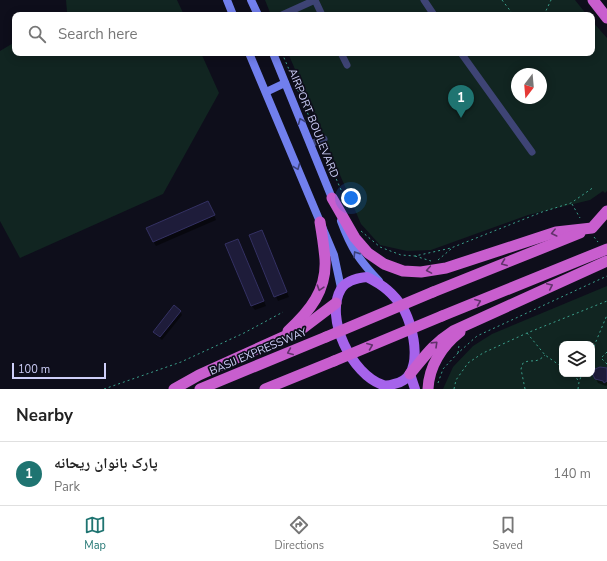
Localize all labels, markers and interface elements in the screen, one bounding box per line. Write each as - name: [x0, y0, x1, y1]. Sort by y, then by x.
- search box: [12, 12, 595, 56]
- icon: search: [26, 23, 48, 45]
- text: Search here: [58, 24, 138, 44]
- street label: AIRPORT BOULEVARD: [285, 66, 342, 180]
- north arrow: [511, 68, 547, 104]
- pin: 1: [448, 85, 474, 118]
- one-way arrow: [297, 117, 305, 124]
- one-way arrow: [292, 163, 300, 170]
- your location: [341, 188, 361, 208]
- one-way arrow: [551, 229, 557, 237]
- one-way arrow: [353, 251, 361, 258]
- one-way arrow: [501, 259, 508, 267]
- one-way arrow: [426, 266, 433, 274]
- one-way arrow: [546, 283, 554, 291]
- one-way arrow: [316, 285, 325, 292]
- one-way arrow: [474, 298, 481, 306]
- street label: BASIJ EXPRESSWAY: [207, 324, 309, 379]
- one-way arrow: [430, 341, 438, 349]
- map controls: [559, 341, 595, 377]
- button: layers: [559, 341, 595, 377]
- one-way arrow: [366, 343, 374, 351]
- one-way arrow: [287, 347, 294, 355]
- scale bar: [12, 361, 106, 380]
- text: 100 m: [18, 362, 50, 377]
- text: Nearby: [16, 404, 73, 427]
- text: پارک بانوان ریحانه: [54, 453, 158, 473]
- text: 1: [25, 465, 33, 483]
- text: 140 m: [553, 465, 591, 483]
- text: Park: [54, 478, 80, 496]
- tab: Map: [84, 514, 106, 553]
- tab: Directions: [274, 514, 324, 553]
- tab: Saved: [492, 514, 523, 553]

